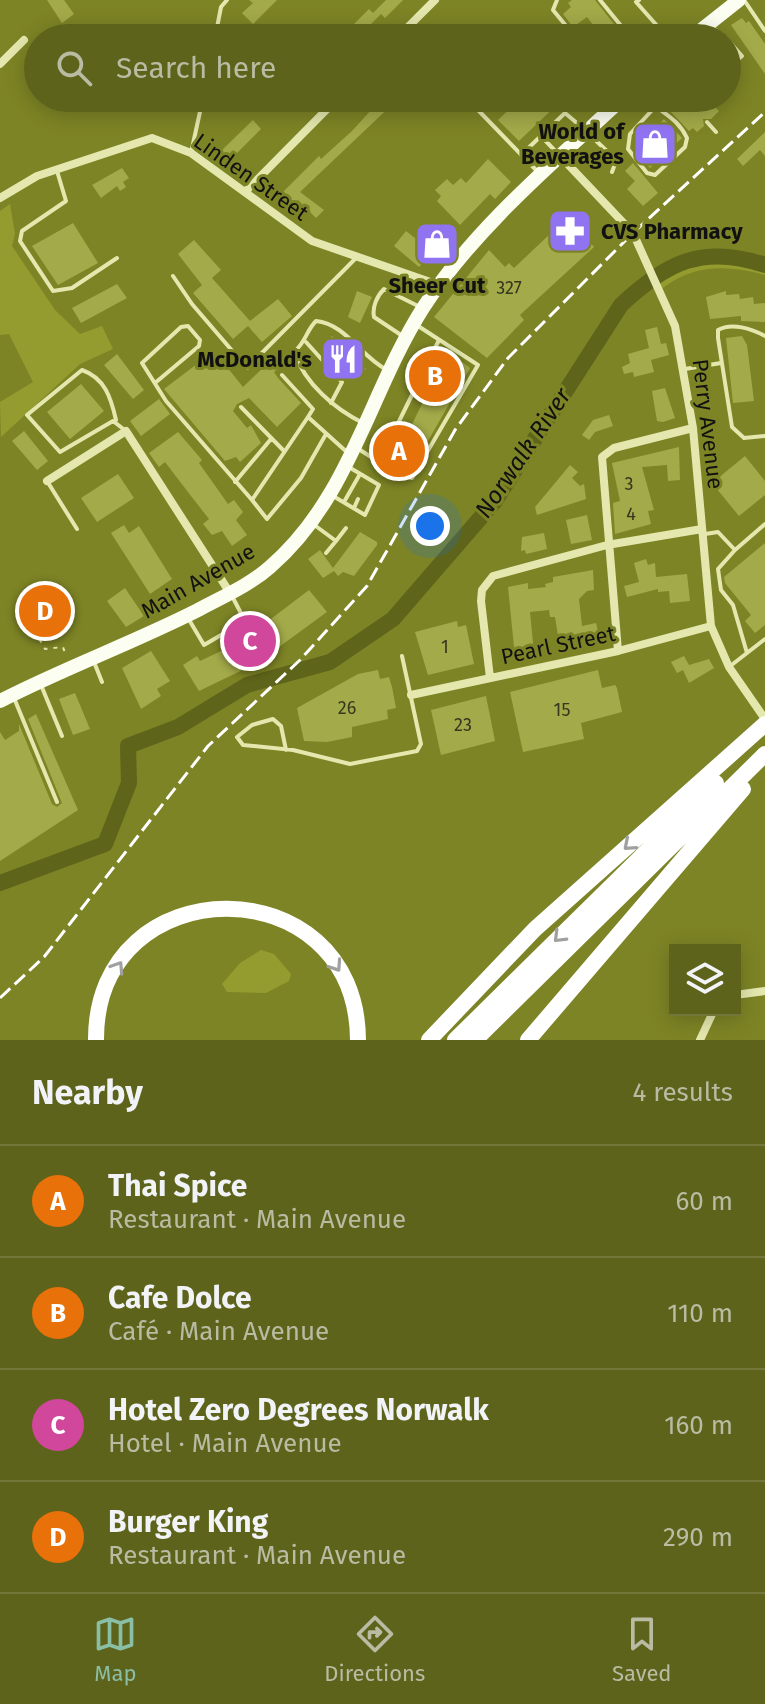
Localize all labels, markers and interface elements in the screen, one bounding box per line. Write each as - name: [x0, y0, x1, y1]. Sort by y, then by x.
- search box: [24, 24, 741, 112]
- icon: search: [52, 46, 96, 90]
- text: Search here: [116, 50, 276, 86]
- place label: World of Beverages: [521, 118, 626, 170]
- shop icon: World of Beverages: [631, 120, 679, 168]
- street label: Linden Street: [189, 128, 314, 226]
- pharmacy icon: CVS Pharmacy: [546, 207, 594, 255]
- place label: CVS Pharmacy: [601, 218, 743, 245]
- shop icon: Sheer Cut: [413, 220, 461, 268]
- place label: Sheer Cut: [389, 272, 486, 299]
- house number: 327: [496, 277, 522, 299]
- restaurant icon: McDonald's: [319, 335, 367, 383]
- place label: McDonald's: [197, 346, 312, 373]
- pin: B: [409, 346, 461, 406]
- street label: Perry Avenue: [687, 357, 729, 491]
- water label: Norwalk River: [469, 382, 577, 523]
- pin: A: [373, 421, 425, 481]
- house number: 3: [625, 473, 633, 495]
- house number: 4: [626, 503, 636, 525]
- your location: [410, 506, 450, 546]
- street label: Main Avenue: [136, 538, 260, 624]
- pin: D: [19, 581, 71, 641]
- pin: C: [224, 611, 276, 671]
- street label: Pearl Street: [498, 620, 618, 670]
- house number: 1: [441, 636, 449, 658]
- house number: 26: [338, 697, 356, 719]
- house number: 15: [554, 699, 570, 721]
- house number: 23: [454, 714, 472, 736]
- one-way arrow: [624, 835, 639, 850]
- one-way arrow: [554, 928, 568, 943]
- map controls: [669, 944, 741, 1016]
- button: layers: [669, 944, 741, 1016]
- one-way arrow: [326, 957, 341, 972]
- one-way arrow: [108, 961, 123, 975]
- text: Nearby: [32, 1072, 143, 1113]
- text: 4 results: [632, 1077, 733, 1108]
- text: Thai Spice: [108, 1168, 247, 1204]
- text: A: [50, 1186, 66, 1217]
- text: 60 m: [675, 1186, 733, 1217]
- text: Restaurant · Main Avenue: [108, 1204, 406, 1235]
- text: Cafe Dolce: [108, 1280, 252, 1316]
- text: B: [50, 1298, 66, 1329]
- text: 110 m: [667, 1298, 733, 1329]
- text: Café · Main Avenue: [108, 1316, 329, 1347]
- text: Hotel Zero Degrees Norwalk: [108, 1392, 489, 1428]
- text: C: [51, 1410, 65, 1441]
- text: 160 m: [664, 1410, 733, 1441]
- text: Hotel · Main Avenue: [108, 1428, 342, 1459]
- text: Burger King: [108, 1504, 268, 1540]
- text: D: [50, 1522, 66, 1553]
- text: 290 m: [663, 1522, 733, 1553]
- text: Restaurant · Main Avenue: [108, 1540, 406, 1571]
- tab: Map: [93, 1612, 137, 1687]
- tab: Directions: [324, 1612, 425, 1687]
- tab: Saved: [612, 1612, 672, 1687]

